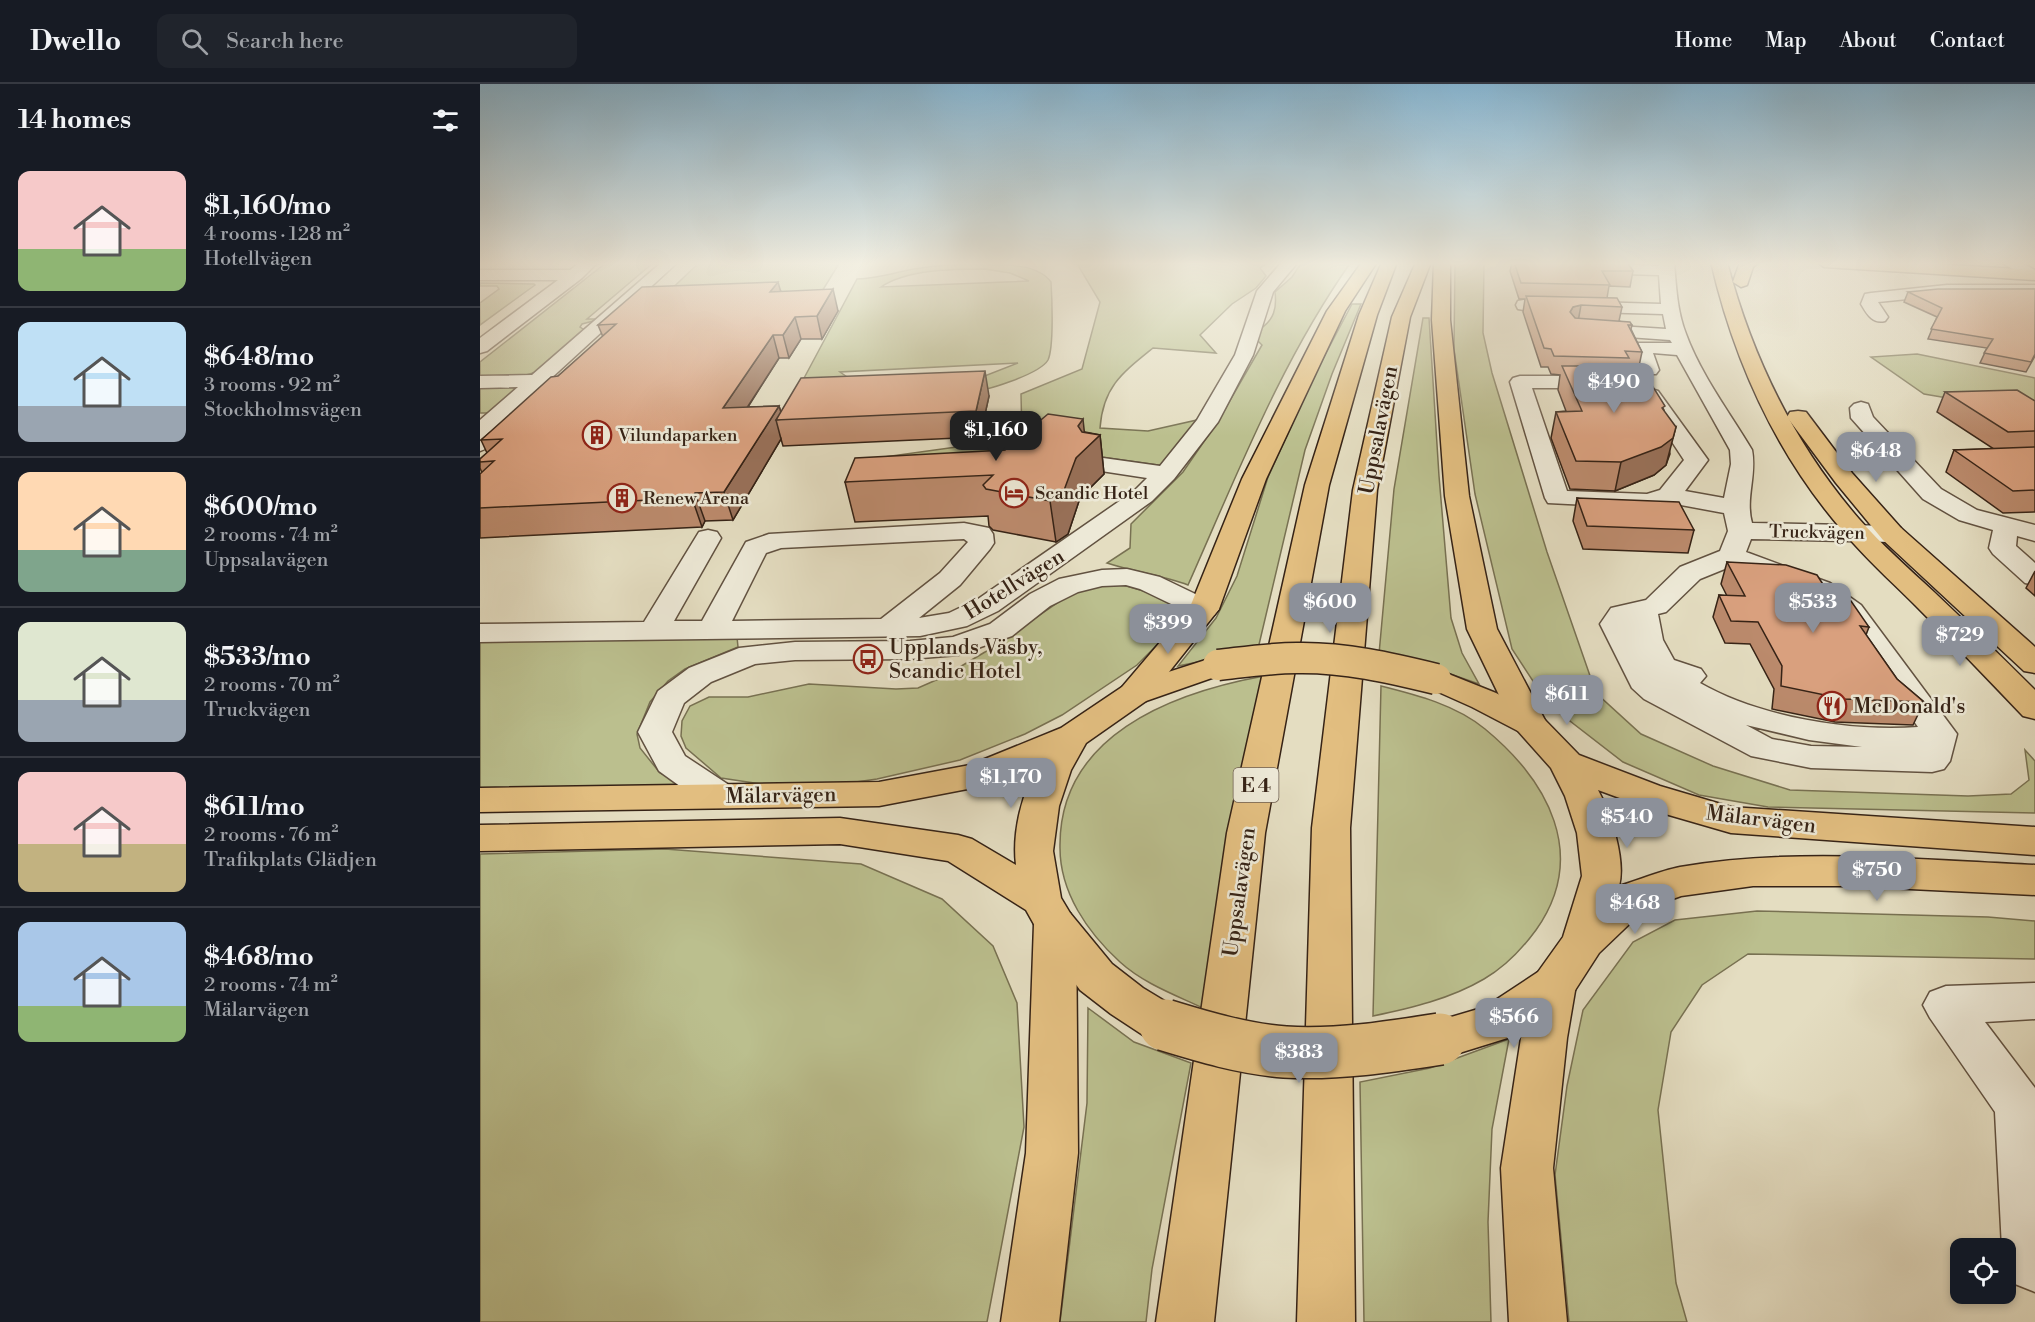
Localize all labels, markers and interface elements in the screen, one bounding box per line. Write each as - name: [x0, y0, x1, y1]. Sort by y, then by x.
- search box: [157, 14, 577, 68]
- text: Dwello: [30, 24, 121, 59]
- icon: search: [178, 25, 211, 58]
- text: Search here: [226, 28, 344, 55]
- text: Home: [1675, 28, 1732, 54]
- text: Map: [1765, 28, 1807, 54]
- text: About: [1840, 28, 1897, 54]
- text: Contact: [1930, 28, 2005, 54]
- text: 14 homes: [18, 104, 131, 136]
- icon: filters: [429, 104, 462, 137]
- text: $1,160/mo: [204, 190, 331, 222]
- icon: home: [66, 195, 138, 267]
- text: 4 rooms · 128 m²: [204, 222, 350, 247]
- text: Hotellvägen: [204, 247, 312, 272]
- text: $648/mo: [204, 341, 314, 373]
- icon: home: [66, 346, 138, 418]
- street label: Uppsalavägen: [1354, 363, 1404, 497]
- pin: $490: [1578, 363, 1650, 414]
- text: $490: [1588, 370, 1640, 395]
- text: 3 rooms · 92 m²: [204, 373, 340, 398]
- text: Stockholmsvägen: [204, 398, 362, 423]
- pin: $1,160: [947, 411, 1045, 462]
- text: $1,160: [964, 418, 1028, 443]
- building icon: Vilundaparken: [581, 419, 613, 451]
- place label: Vilundaparken: [617, 424, 738, 447]
- pin: $648: [1840, 432, 1912, 483]
- text: $648: [1850, 439, 1902, 464]
- hotel icon: Scandic Hotel: [998, 477, 1030, 509]
- building icon: Renew Arena: [606, 482, 638, 514]
- place label: Scandic Hotel: [1035, 482, 1149, 505]
- place label: Renew Arena: [643, 487, 750, 510]
- text: $600/mo: [204, 491, 318, 523]
- icon: home: [66, 496, 138, 568]
- street label: Truckvägen: [1769, 520, 1865, 545]
- text: 2 rooms · 74 m²: [204, 523, 338, 548]
- street label: Hotellvägen: [959, 543, 1070, 626]
- text: Uppsalavägen: [204, 548, 328, 573]
- pin: $600: [1294, 583, 1366, 634]
- pin: $533: [1777, 583, 1849, 634]
- text: $600: [1303, 590, 1357, 615]
- text: $533: [1789, 590, 1837, 615]
- pin: $399: [1132, 604, 1204, 655]
- text: $399: [1143, 611, 1193, 636]
- pin: $729: [1924, 616, 1996, 667]
- text: $729: [1936, 623, 1984, 648]
- place label: Upplands Väsby, Scandic Hotel: [889, 635, 1042, 685]
- text: $533/mo: [204, 641, 311, 673]
- bus stop icon: Upplands Väsby, Scandic Hotel: [852, 643, 884, 675]
- icon: home: [66, 646, 138, 718]
- text: 2 rooms · 70 m²: [204, 673, 340, 698]
- pin: $611: [1531, 675, 1603, 726]
- text: $611: [1545, 682, 1589, 707]
- restaurant icon: McDonald's: [1816, 690, 1848, 722]
- place label: McDonald's: [1853, 694, 1965, 720]
- text: Truckvägen: [204, 698, 311, 723]
- pin: $1,170: [962, 758, 1060, 809]
- text: $1,170: [980, 765, 1042, 790]
- road number: E 4: [1234, 768, 1278, 802]
- street label: Mälarvägen: [725, 782, 837, 810]
- text: $611/mo: [204, 791, 305, 823]
- icon: home: [66, 796, 138, 868]
- pin: $540: [1591, 798, 1663, 849]
- street label: Mälarvägen: [1704, 800, 1818, 840]
- text: $540: [1601, 805, 1653, 830]
- text: 2 rooms · 76 m²: [204, 823, 338, 848]
- street label: Uppsalavägen: [1218, 825, 1262, 959]
- text: Trafikplats Glädjen: [204, 848, 377, 873]
- pin: $750: [1841, 851, 1913, 902]
- text: $750: [1852, 858, 1902, 883]
- pin: $468: [1599, 884, 1671, 935]
- text: $468: [1610, 891, 1660, 916]
- text: $468/mo: [204, 941, 314, 973]
- icon: home: [66, 946, 138, 1018]
- text: 2 rooms · 74 m²: [204, 973, 338, 998]
- text: Mälarvägen: [204, 998, 309, 1023]
- pin: $566: [1478, 998, 1550, 1049]
- text: $566: [1489, 1005, 1539, 1030]
- pin: $383: [1263, 1033, 1335, 1084]
- text: $383: [1275, 1040, 1323, 1065]
- map controls: [1950, 1238, 2016, 1304]
- button: locate: [1950, 1238, 2016, 1304]

